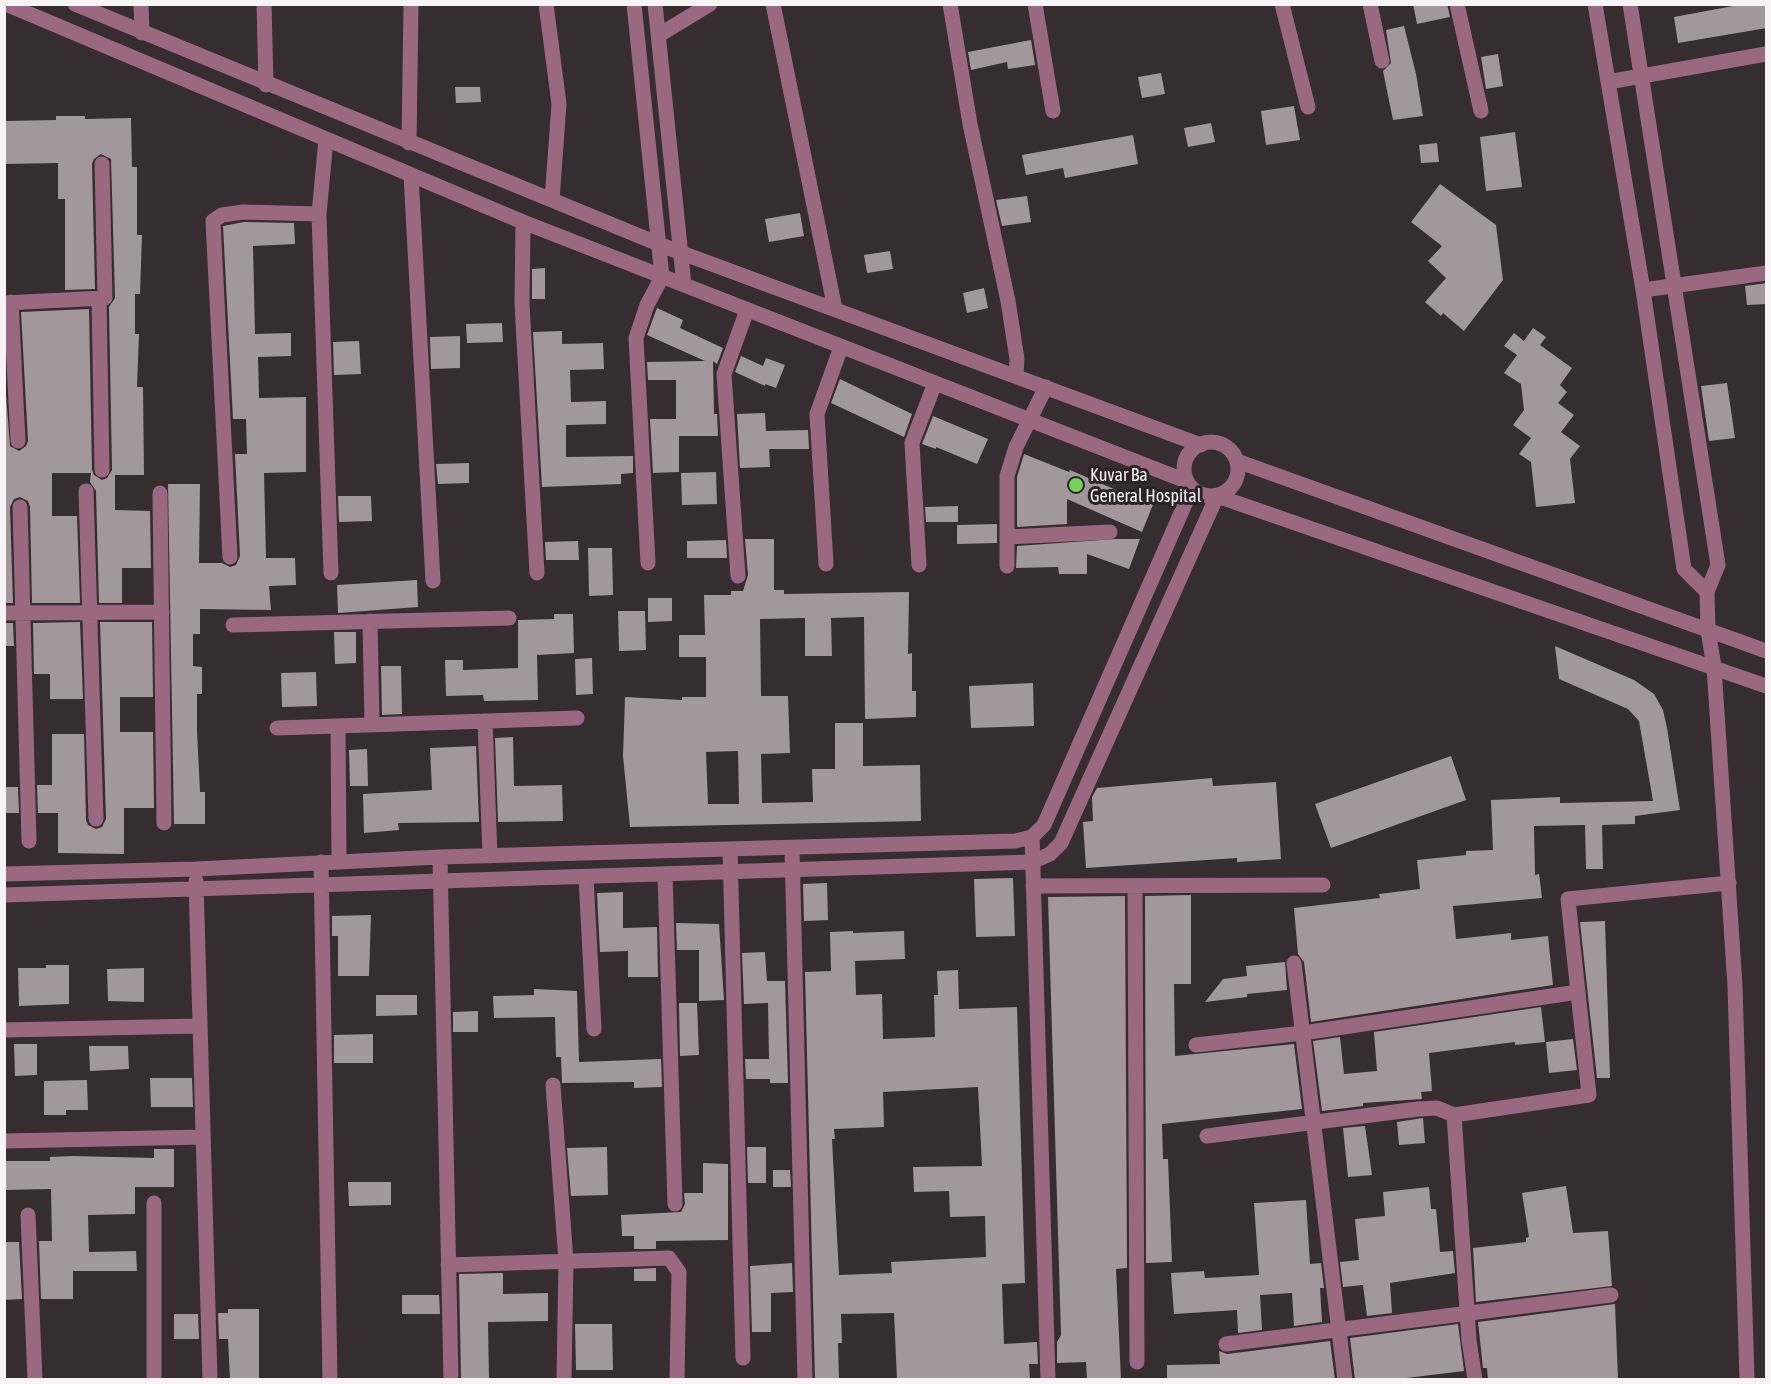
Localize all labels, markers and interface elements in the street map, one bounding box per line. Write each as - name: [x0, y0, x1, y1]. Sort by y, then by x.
- place label: Kuvar Ba General Hospital: [1090, 464, 1201, 506]
- marker: Kuvar Ba General Hospital: [1067, 476, 1085, 494]

